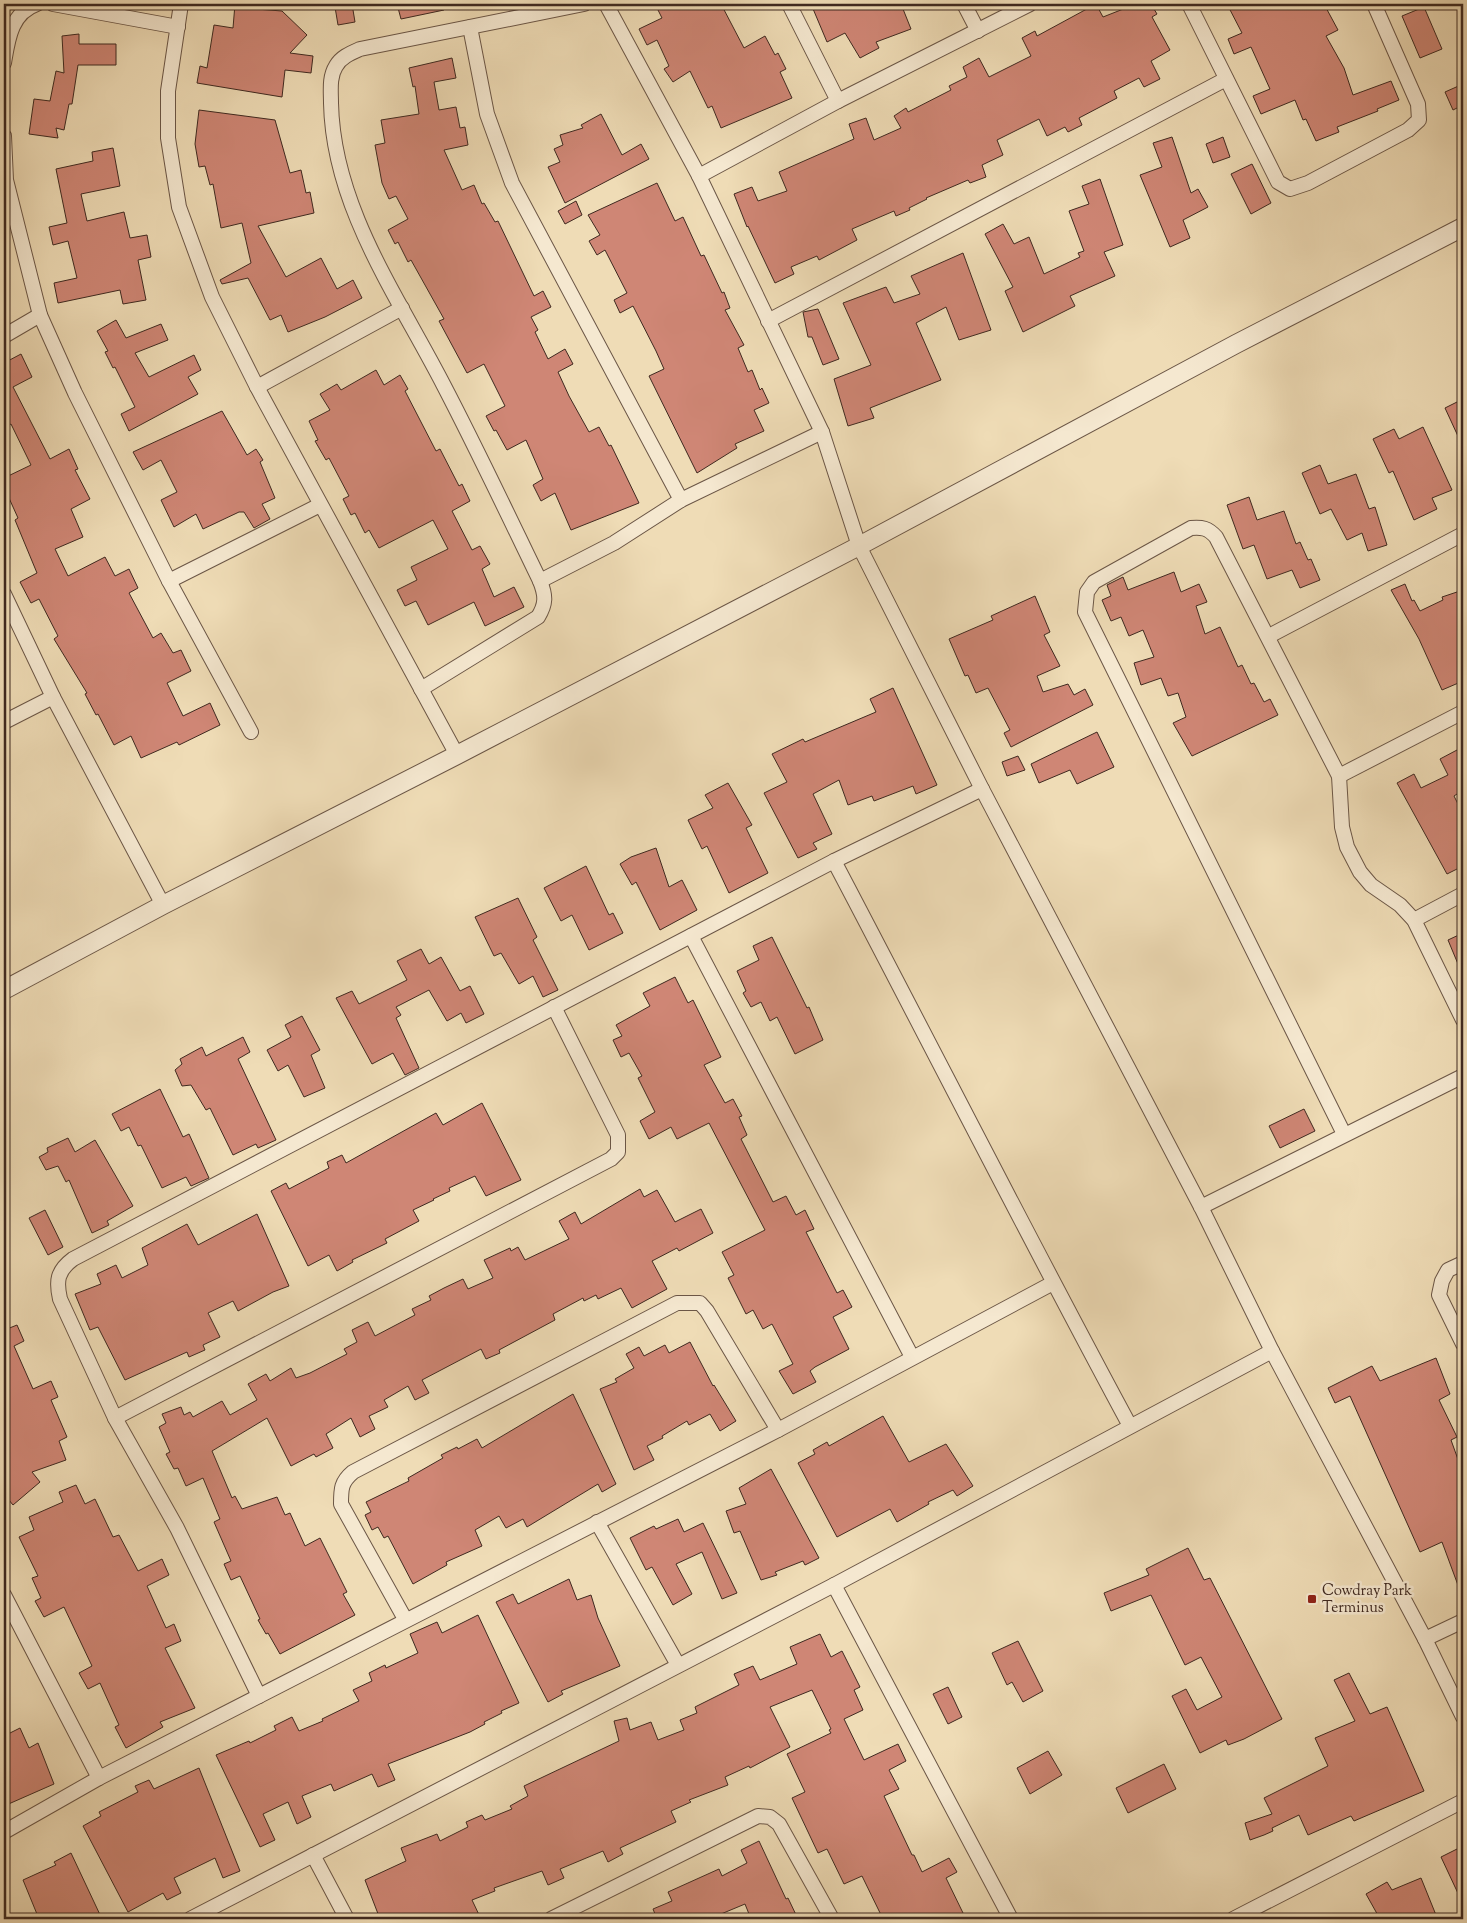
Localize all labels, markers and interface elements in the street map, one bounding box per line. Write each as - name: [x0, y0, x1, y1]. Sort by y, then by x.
- place label: Cowdray Park Terminus: [1322, 1581, 1412, 1619]
- marker: Cowdray Park Terminus: [1306, 1593, 1318, 1605]

